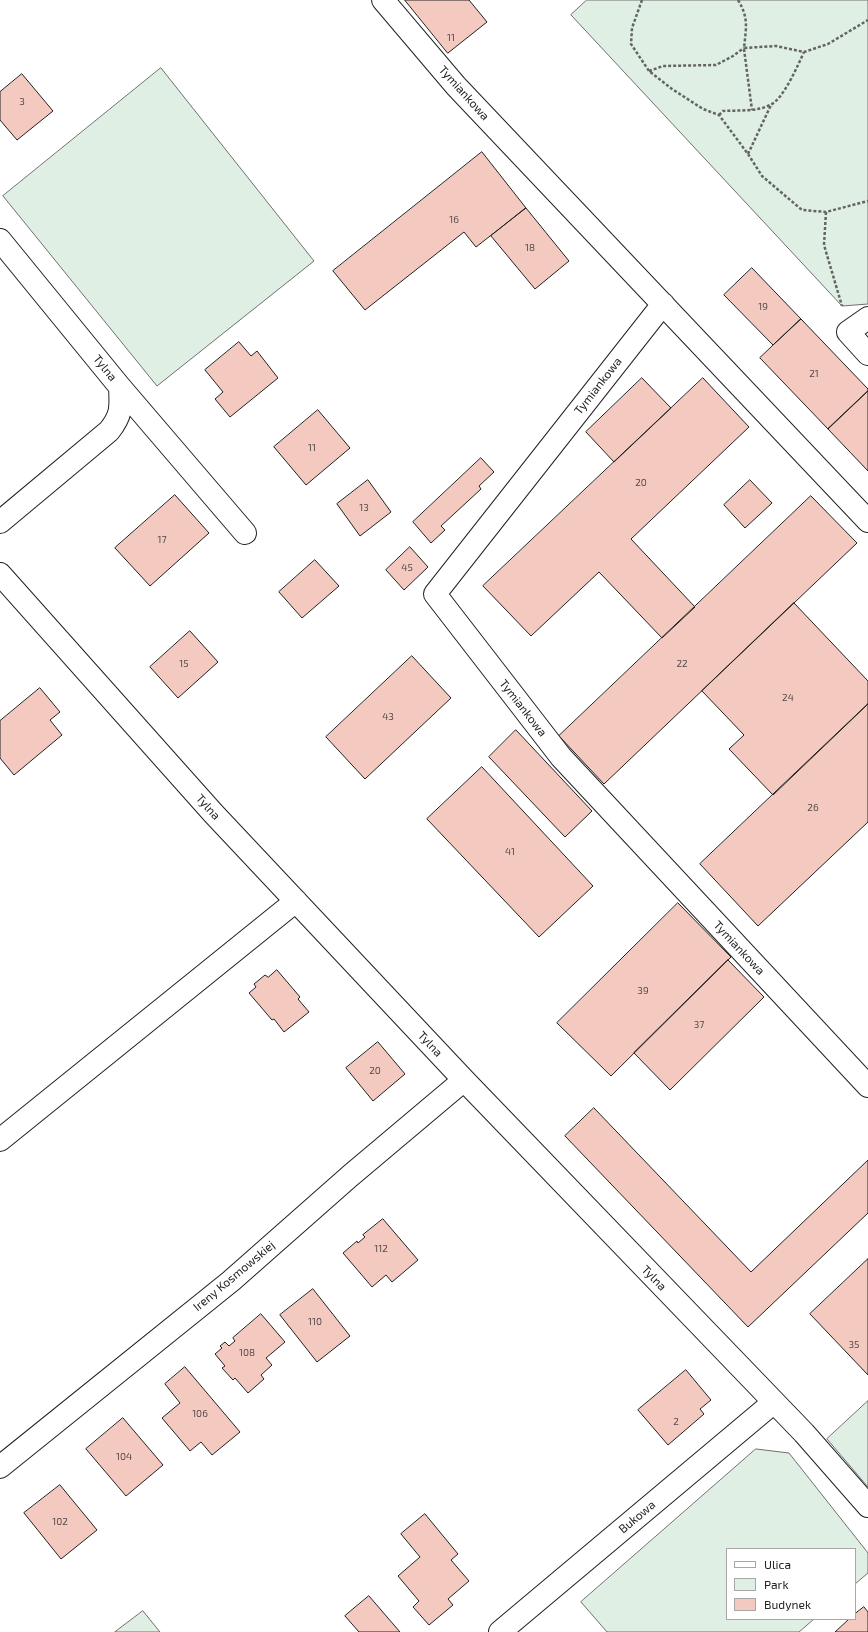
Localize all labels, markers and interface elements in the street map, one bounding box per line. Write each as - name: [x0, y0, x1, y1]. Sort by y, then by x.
- house number: 11: [447, 32, 455, 44]
- street label: Tymiankowa: [436, 63, 492, 123]
- house number: 3: [19, 96, 25, 108]
- house number: 16: [449, 214, 459, 226]
- house number: 18: [525, 242, 535, 254]
- house number: 19: [758, 301, 768, 313]
- street label: Tylna: [90, 352, 120, 384]
- street label: Tymiankowa: [571, 355, 625, 417]
- house number: 21: [809, 368, 819, 380]
- house number: 11: [308, 442, 316, 454]
- house number: 20: [635, 477, 647, 489]
- house number: 13: [359, 502, 369, 514]
- house number: 17: [157, 534, 167, 546]
- house number: 45: [401, 562, 413, 574]
- house number: 15: [179, 658, 189, 670]
- house number: 22: [676, 658, 688, 670]
- street label: Tymiankowa: [496, 677, 550, 739]
- house number: 24: [782, 692, 794, 704]
- house number: 43: [382, 711, 394, 723]
- street label: Tylna: [193, 791, 223, 823]
- house number: 26: [807, 802, 819, 814]
- house number: 41: [505, 846, 515, 858]
- street label: Tymiankowa: [710, 918, 768, 978]
- house number: 39: [637, 985, 649, 997]
- house number: 37: [694, 1019, 704, 1031]
- street label: Tylna: [415, 1028, 445, 1060]
- house number: 20: [369, 1065, 381, 1077]
- street label: Ireny Kosmowskiej: [190, 1238, 278, 1314]
- house number: 112: [374, 1243, 388, 1255]
- street label: Tylna: [639, 1262, 669, 1294]
- house number: 110: [308, 1316, 322, 1328]
- house number: 35: [849, 1339, 859, 1351]
- house number: 108: [239, 1347, 255, 1359]
- house number: 106: [192, 1408, 208, 1420]
- house number: 2: [673, 1416, 679, 1428]
- house number: 104: [116, 1451, 132, 1463]
- street label: Bukowa: [616, 1498, 658, 1536]
- house number: 102: [52, 1516, 68, 1528]
- legend: [726, 1548, 856, 1620]
- text: Ulica: [764, 1557, 791, 1571]
- text: Park: [764, 1577, 789, 1591]
- text: Budynek: [764, 1597, 811, 1611]

